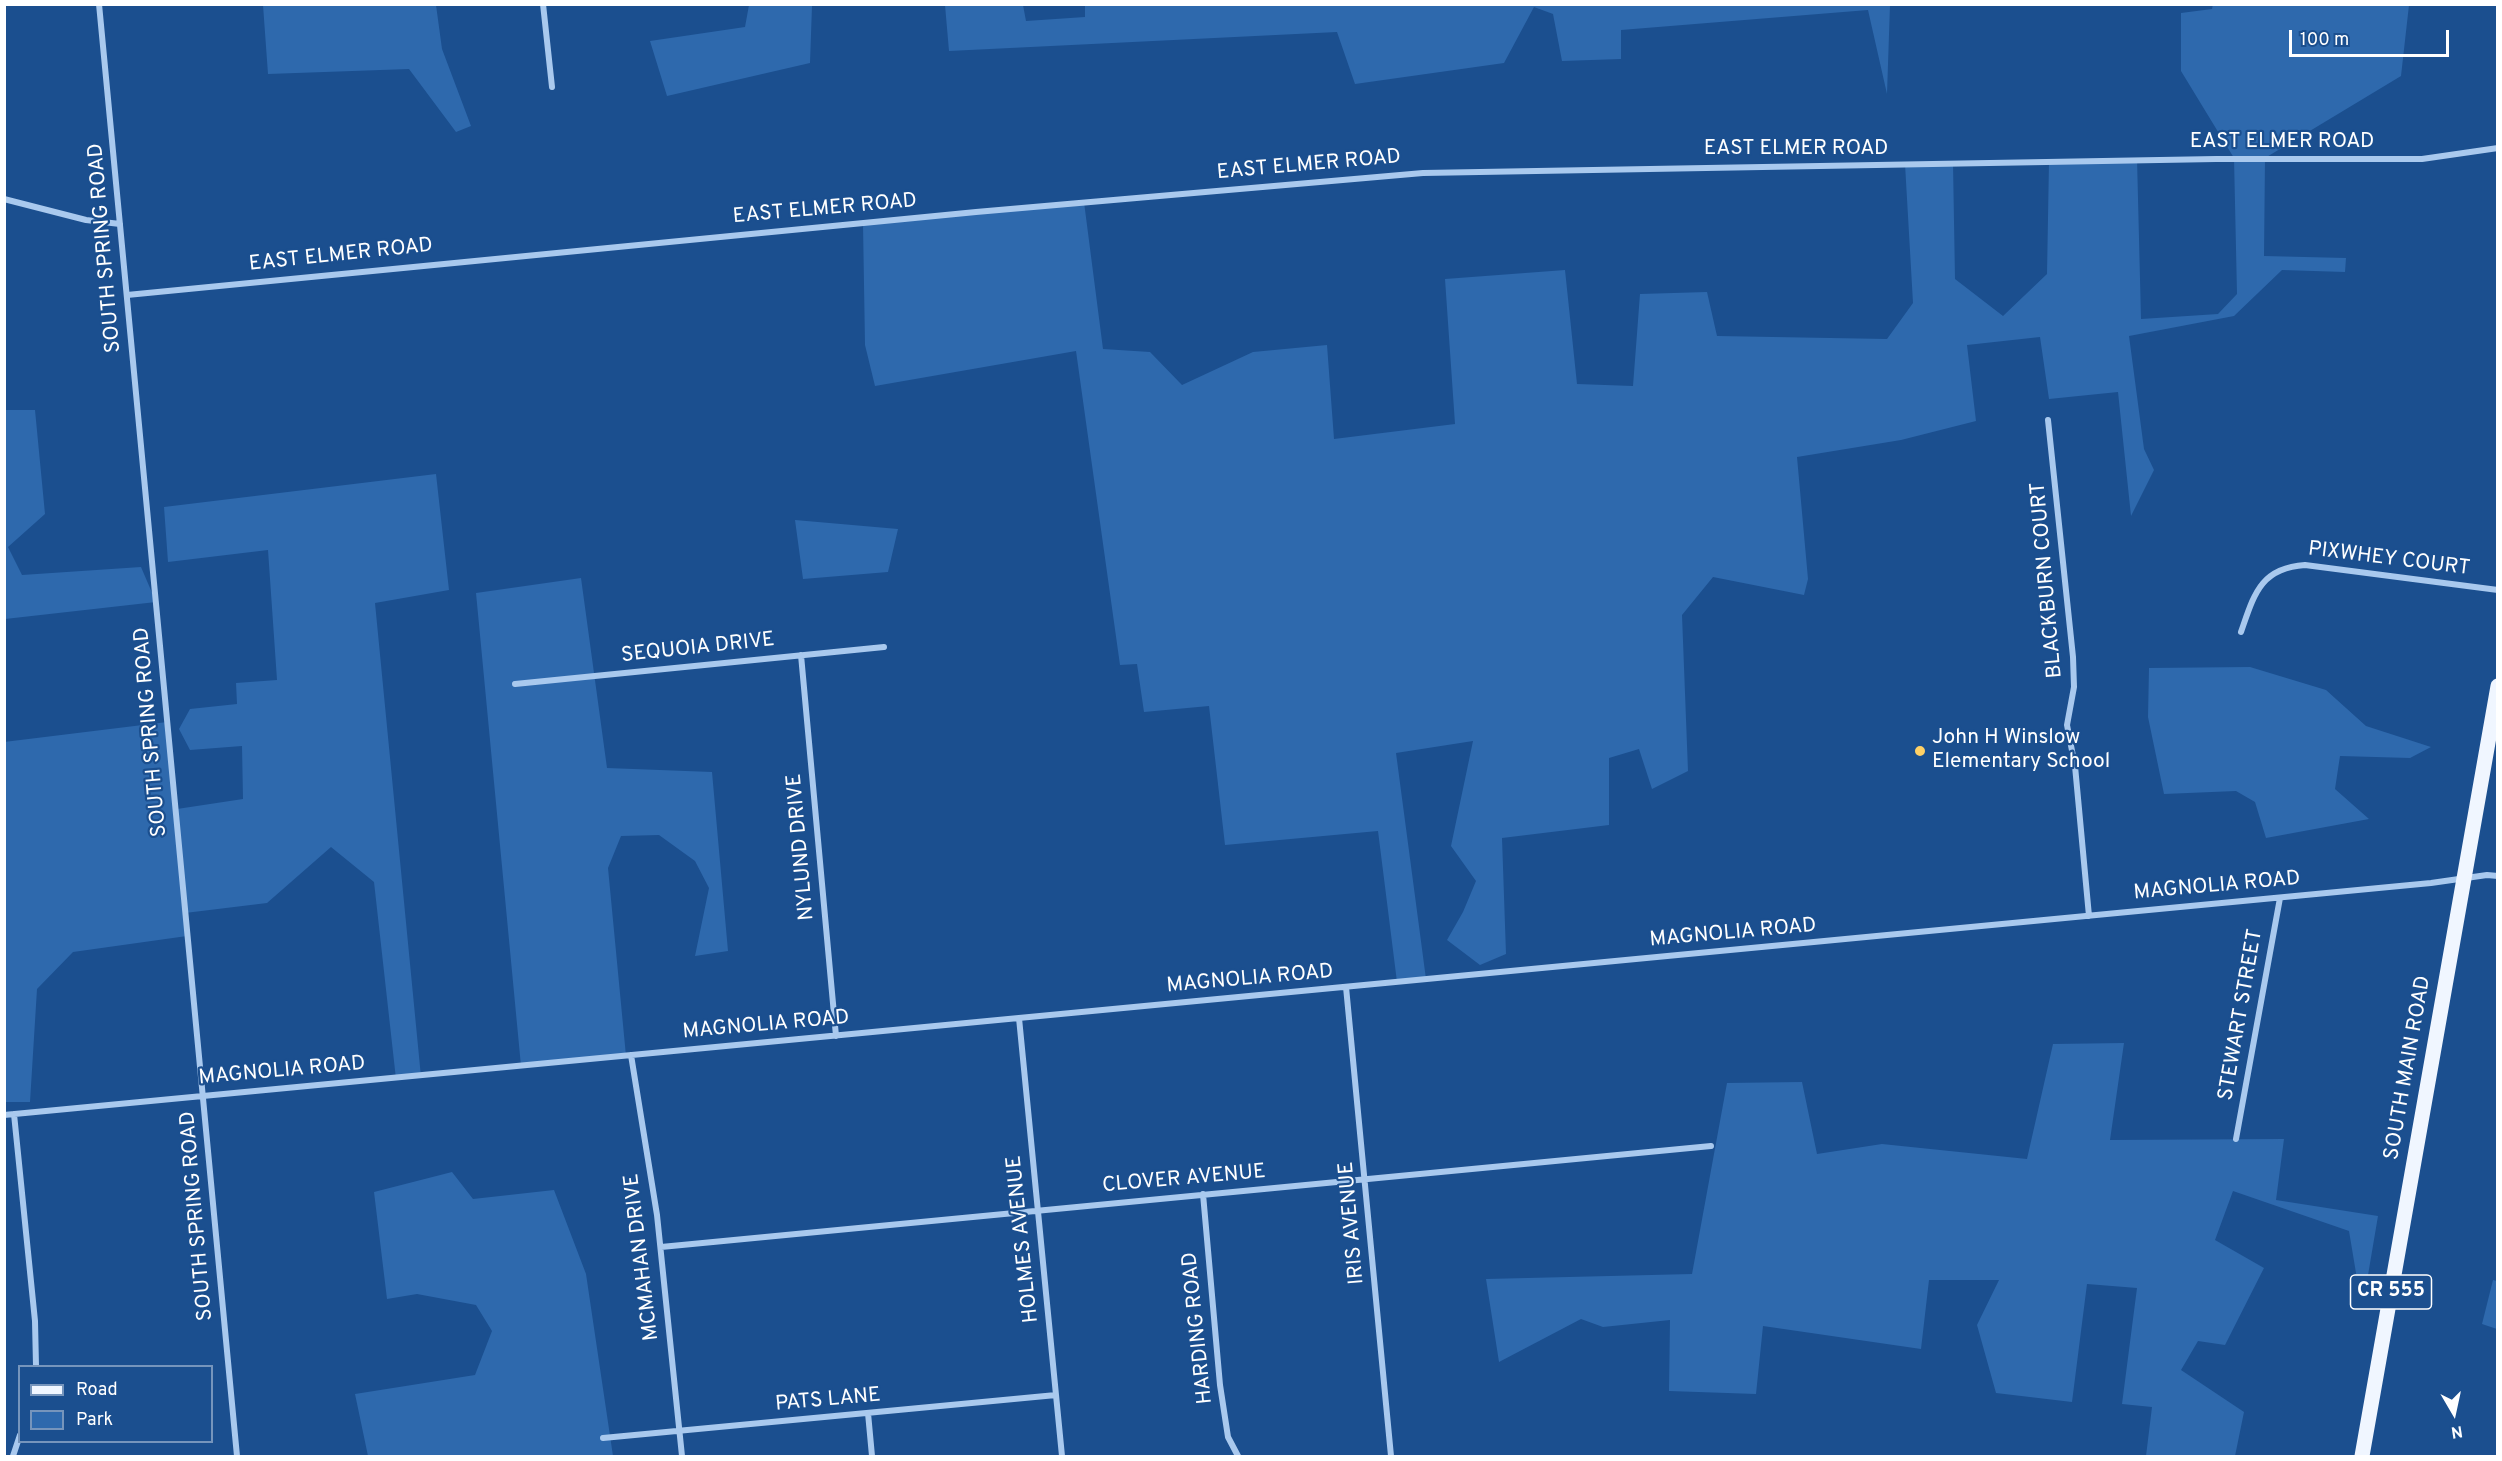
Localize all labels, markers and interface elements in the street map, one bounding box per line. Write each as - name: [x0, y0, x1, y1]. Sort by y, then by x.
- scale bar: [2292, 18, 2452, 56]
- text: 100 m: [2300, 29, 2349, 52]
- street label: EAST ELMER ROAD: [2190, 130, 2374, 156]
- street label: EAST ELMER ROAD: [1704, 137, 1888, 163]
- street label: SOUTH SPRING ROAD: [84, 142, 128, 354]
- street label: EAST ELMER ROAD: [1216, 145, 1402, 187]
- street label: EAST ELMER ROAD: [732, 189, 918, 231]
- street label: EAST ELMER ROAD: [248, 234, 434, 278]
- street label: BLACKBURN COURT: [2027, 481, 2069, 679]
- street label: PIXWHEY COURT: [2307, 538, 2471, 582]
- street label: SOUTH SPRING ROAD: [130, 626, 174, 838]
- street label: SEQUOIA DRIVE: [620, 628, 776, 670]
- place label: John H Winslow Elementary School: [1932, 726, 2110, 776]
- marker: John H Winslow Elementary School: [1913, 744, 1927, 758]
- street label: NYLUND DRIVE: [783, 772, 821, 922]
- street label: MAGNOLIA ROAD: [2133, 867, 2301, 907]
- street label: MAGNOLIA ROAD: [1649, 914, 1817, 954]
- street label: STEWART STREET: [2215, 927, 2269, 1103]
- street label: MAGNOLIA ROAD: [1166, 960, 1334, 1000]
- street label: SOUTH MAIN ROAD: [2380, 974, 2438, 1162]
- street label: MAGNOLIA ROAD: [682, 1006, 850, 1046]
- street label: MAGNOLIA ROAD: [198, 1052, 366, 1092]
- street label: SOUTH SPRING ROAD: [176, 1110, 220, 1322]
- street label: HOLMES AVENUE: [1003, 1154, 1045, 1324]
- street label: CLOVER AVENUE: [1101, 1160, 1267, 1200]
- street label: IRIS AVENUE: [1335, 1160, 1371, 1286]
- street label: MCMAHAN DRIVE: [620, 1172, 666, 1342]
- street label: HARDING ROAD: [1178, 1251, 1220, 1405]
- road number: CR 555: [2350, 1275, 2432, 1309]
- legend: [18, 1365, 213, 1443]
- text: Road: [76, 1379, 118, 1402]
- north arrow: [2424, 1383, 2484, 1443]
- street label: PATS LANE: [774, 1384, 882, 1418]
- text: Park: [76, 1409, 113, 1432]
- text: N: [2450, 1420, 2464, 1442]

